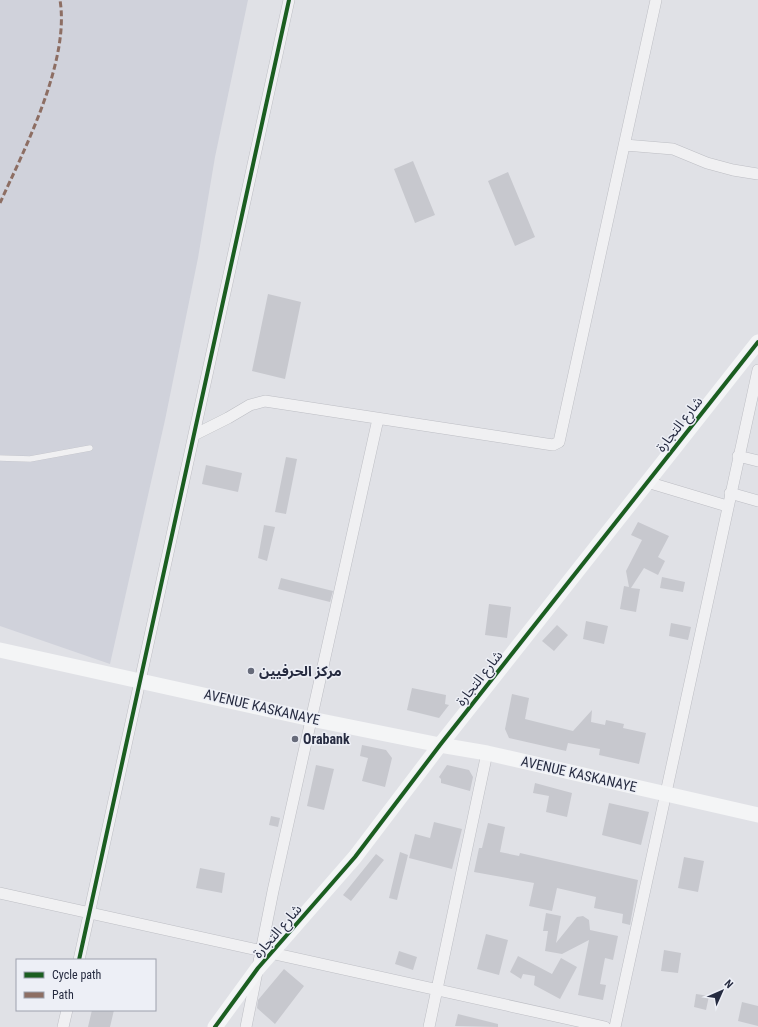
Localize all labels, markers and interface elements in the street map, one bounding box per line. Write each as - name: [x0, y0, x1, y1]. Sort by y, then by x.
- street label: شارع التجارة: [652, 393, 708, 457]
- street label: شارع التجارة: [452, 647, 508, 711]
- place label: مركز الحرفيين: [259, 663, 342, 680]
- marker: مركز الحرفيين: [246, 666, 256, 676]
- street label: AVENUE KASKANAYE: [203, 686, 321, 728]
- place label: Orabank: [303, 731, 350, 747]
- marker: Orabank: [290, 734, 300, 744]
- street label: AVENUE KASKANAYE: [520, 753, 638, 795]
- street label: شارع التجارة: [249, 901, 307, 963]
- legend: [16, 959, 156, 1011]
- text: Cycle path: [52, 968, 102, 982]
- north arrow: [702, 971, 742, 1011]
- text: N: [722, 977, 736, 991]
- text: Path: [52, 988, 74, 1002]

